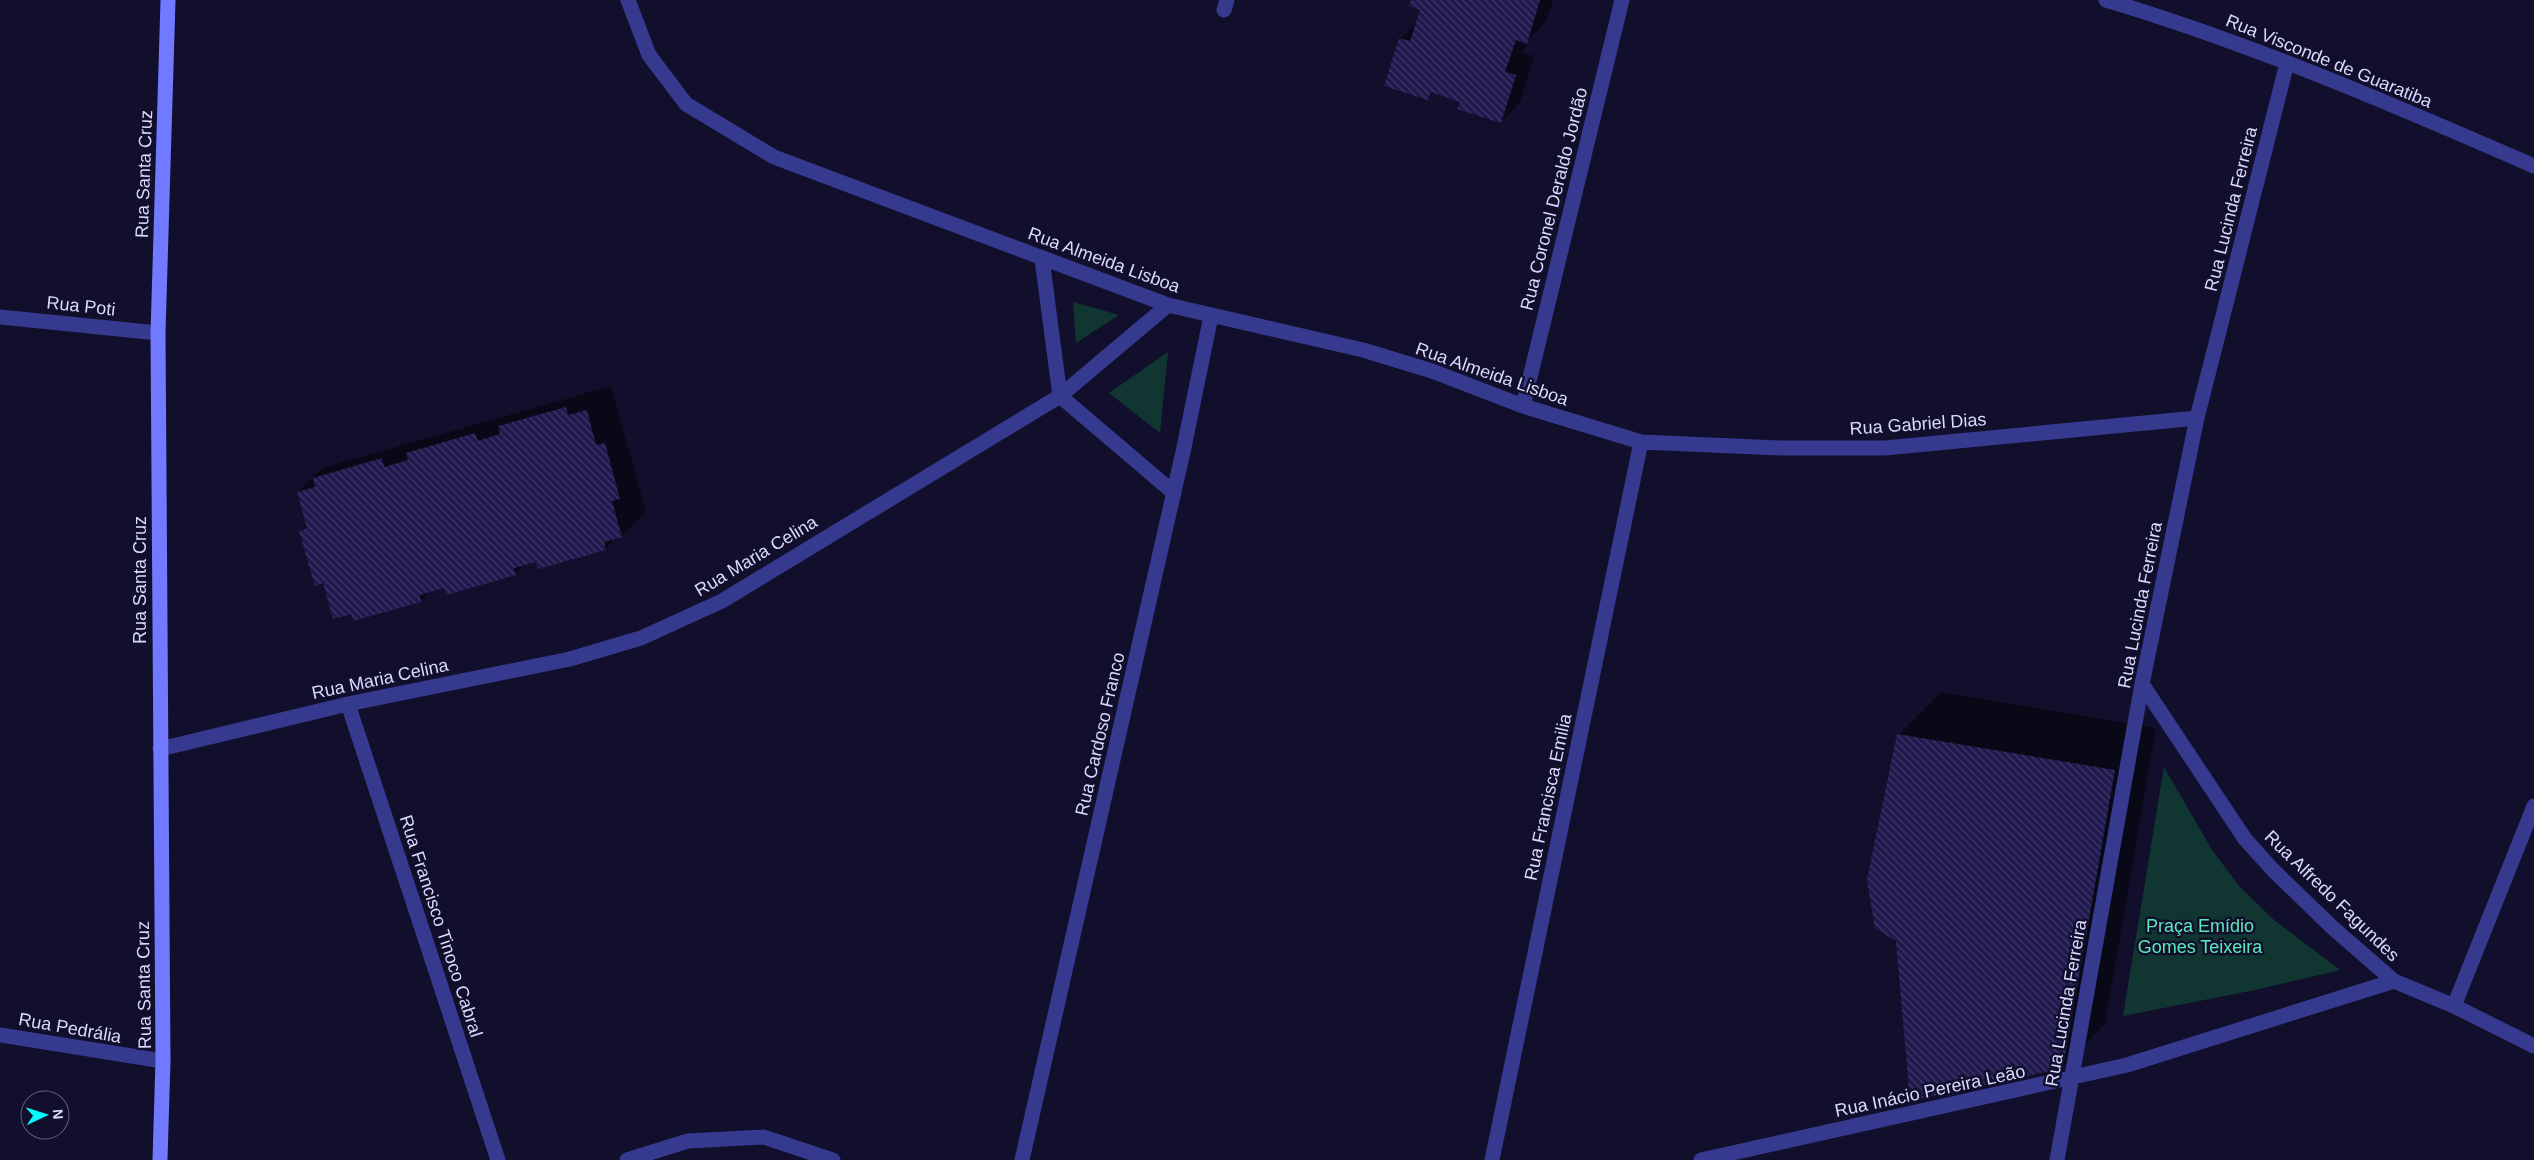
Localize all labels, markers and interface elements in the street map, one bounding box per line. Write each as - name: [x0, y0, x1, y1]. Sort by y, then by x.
- street label: Rua Visconde de Guaratiba: [2223, 10, 2436, 112]
- street label: Rua Coronel Deraldo Jordão: [1517, 85, 1591, 313]
- street label: Rua Santa Cruz: [132, 110, 156, 238]
- street label: Rua Lucinda Ferreira: [2201, 124, 2261, 293]
- street label: Rua Almeida Lisboa: [1025, 223, 1184, 297]
- street label: Rua Poti: [46, 292, 116, 320]
- street label: Rua Almeida Lisboa: [1413, 338, 1572, 410]
- street label: Rua Gabriel Dias: [1849, 409, 1987, 439]
- street label: Rua Maria Celina: [691, 511, 822, 600]
- street label: Rua Santa Cruz: [130, 516, 150, 644]
- street label: Rua Lucinda Ferreira: [2114, 519, 2166, 690]
- street label: Rua Cardoso Franco: [1071, 650, 1129, 818]
- street label: Rua Maria Celina: [310, 655, 451, 703]
- street label: Rua Francisca Emilia: [1521, 711, 1576, 882]
- street label: Rua Francisco Tinoco Cabral: [396, 813, 486, 1039]
- street label: Rua Alfredo Fagundes: [2261, 827, 2403, 965]
- park label: Praça Emídio Gomes Teixeira: [2138, 916, 2263, 957]
- street label: Rua Lucinda Ferreira: [2041, 917, 2091, 1088]
- street label: Rua Santa Cruz: [133, 921, 155, 1049]
- street label: Rua Pedrália: [17, 1009, 124, 1047]
- street label: Rua Inácio Pereira Leão: [1833, 1061, 2027, 1121]
- north arrow: [20, 1090, 70, 1140]
- text: N: [50, 1108, 66, 1120]

